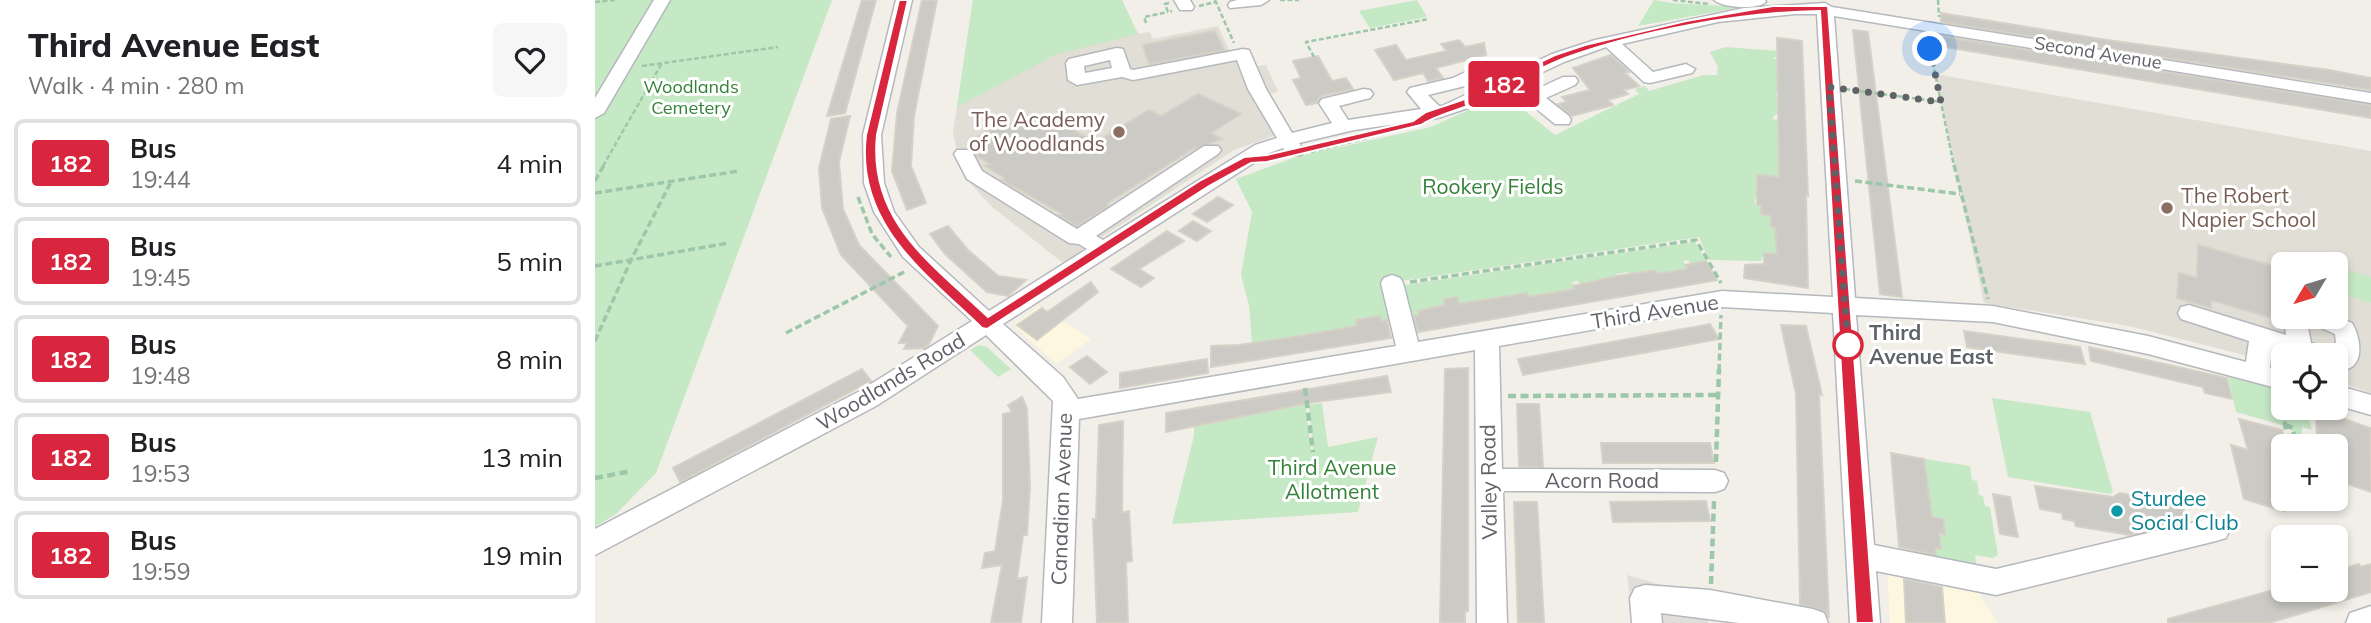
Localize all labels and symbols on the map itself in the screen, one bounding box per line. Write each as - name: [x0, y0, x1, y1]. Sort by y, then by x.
- your location: [1912, 31, 1947, 66]
- street label: Second Avenue: [2033, 31, 2163, 74]
- line badge: 182: [1464, 61, 1544, 107]
- park label: Woodlands Cemetery: [643, 75, 739, 119]
- place label: The Academy of Woodlands: [969, 106, 1105, 156]
- marker: The Academy of Woodlands: [1111, 124, 1127, 140]
- park label: Rookery Fields: [1422, 173, 1564, 199]
- place label: The Robert Napier School: [2181, 182, 2316, 232]
- marker: The Robert Napier School: [2159, 200, 2175, 216]
- north arrow: [2271, 252, 2349, 329]
- street label: Third Avenue: [1589, 288, 1720, 334]
- place label: Third Avenue East: [1869, 319, 1993, 369]
- street label: Woodlands Road: [812, 327, 969, 436]
- marker: Third Avenue East: [1833, 330, 1863, 360]
- street label: Canadian Avenue: [1045, 412, 1077, 586]
- street label: Valley Road: [1474, 424, 1502, 540]
- park label: Third Avenue Allotment: [1268, 454, 1396, 504]
- street label: Acorn Road: [1545, 467, 1659, 493]
- place label: Sturdee Social Club: [2131, 485, 2239, 535]
- marker: Sturdee Social Club: [2109, 503, 2125, 519]

